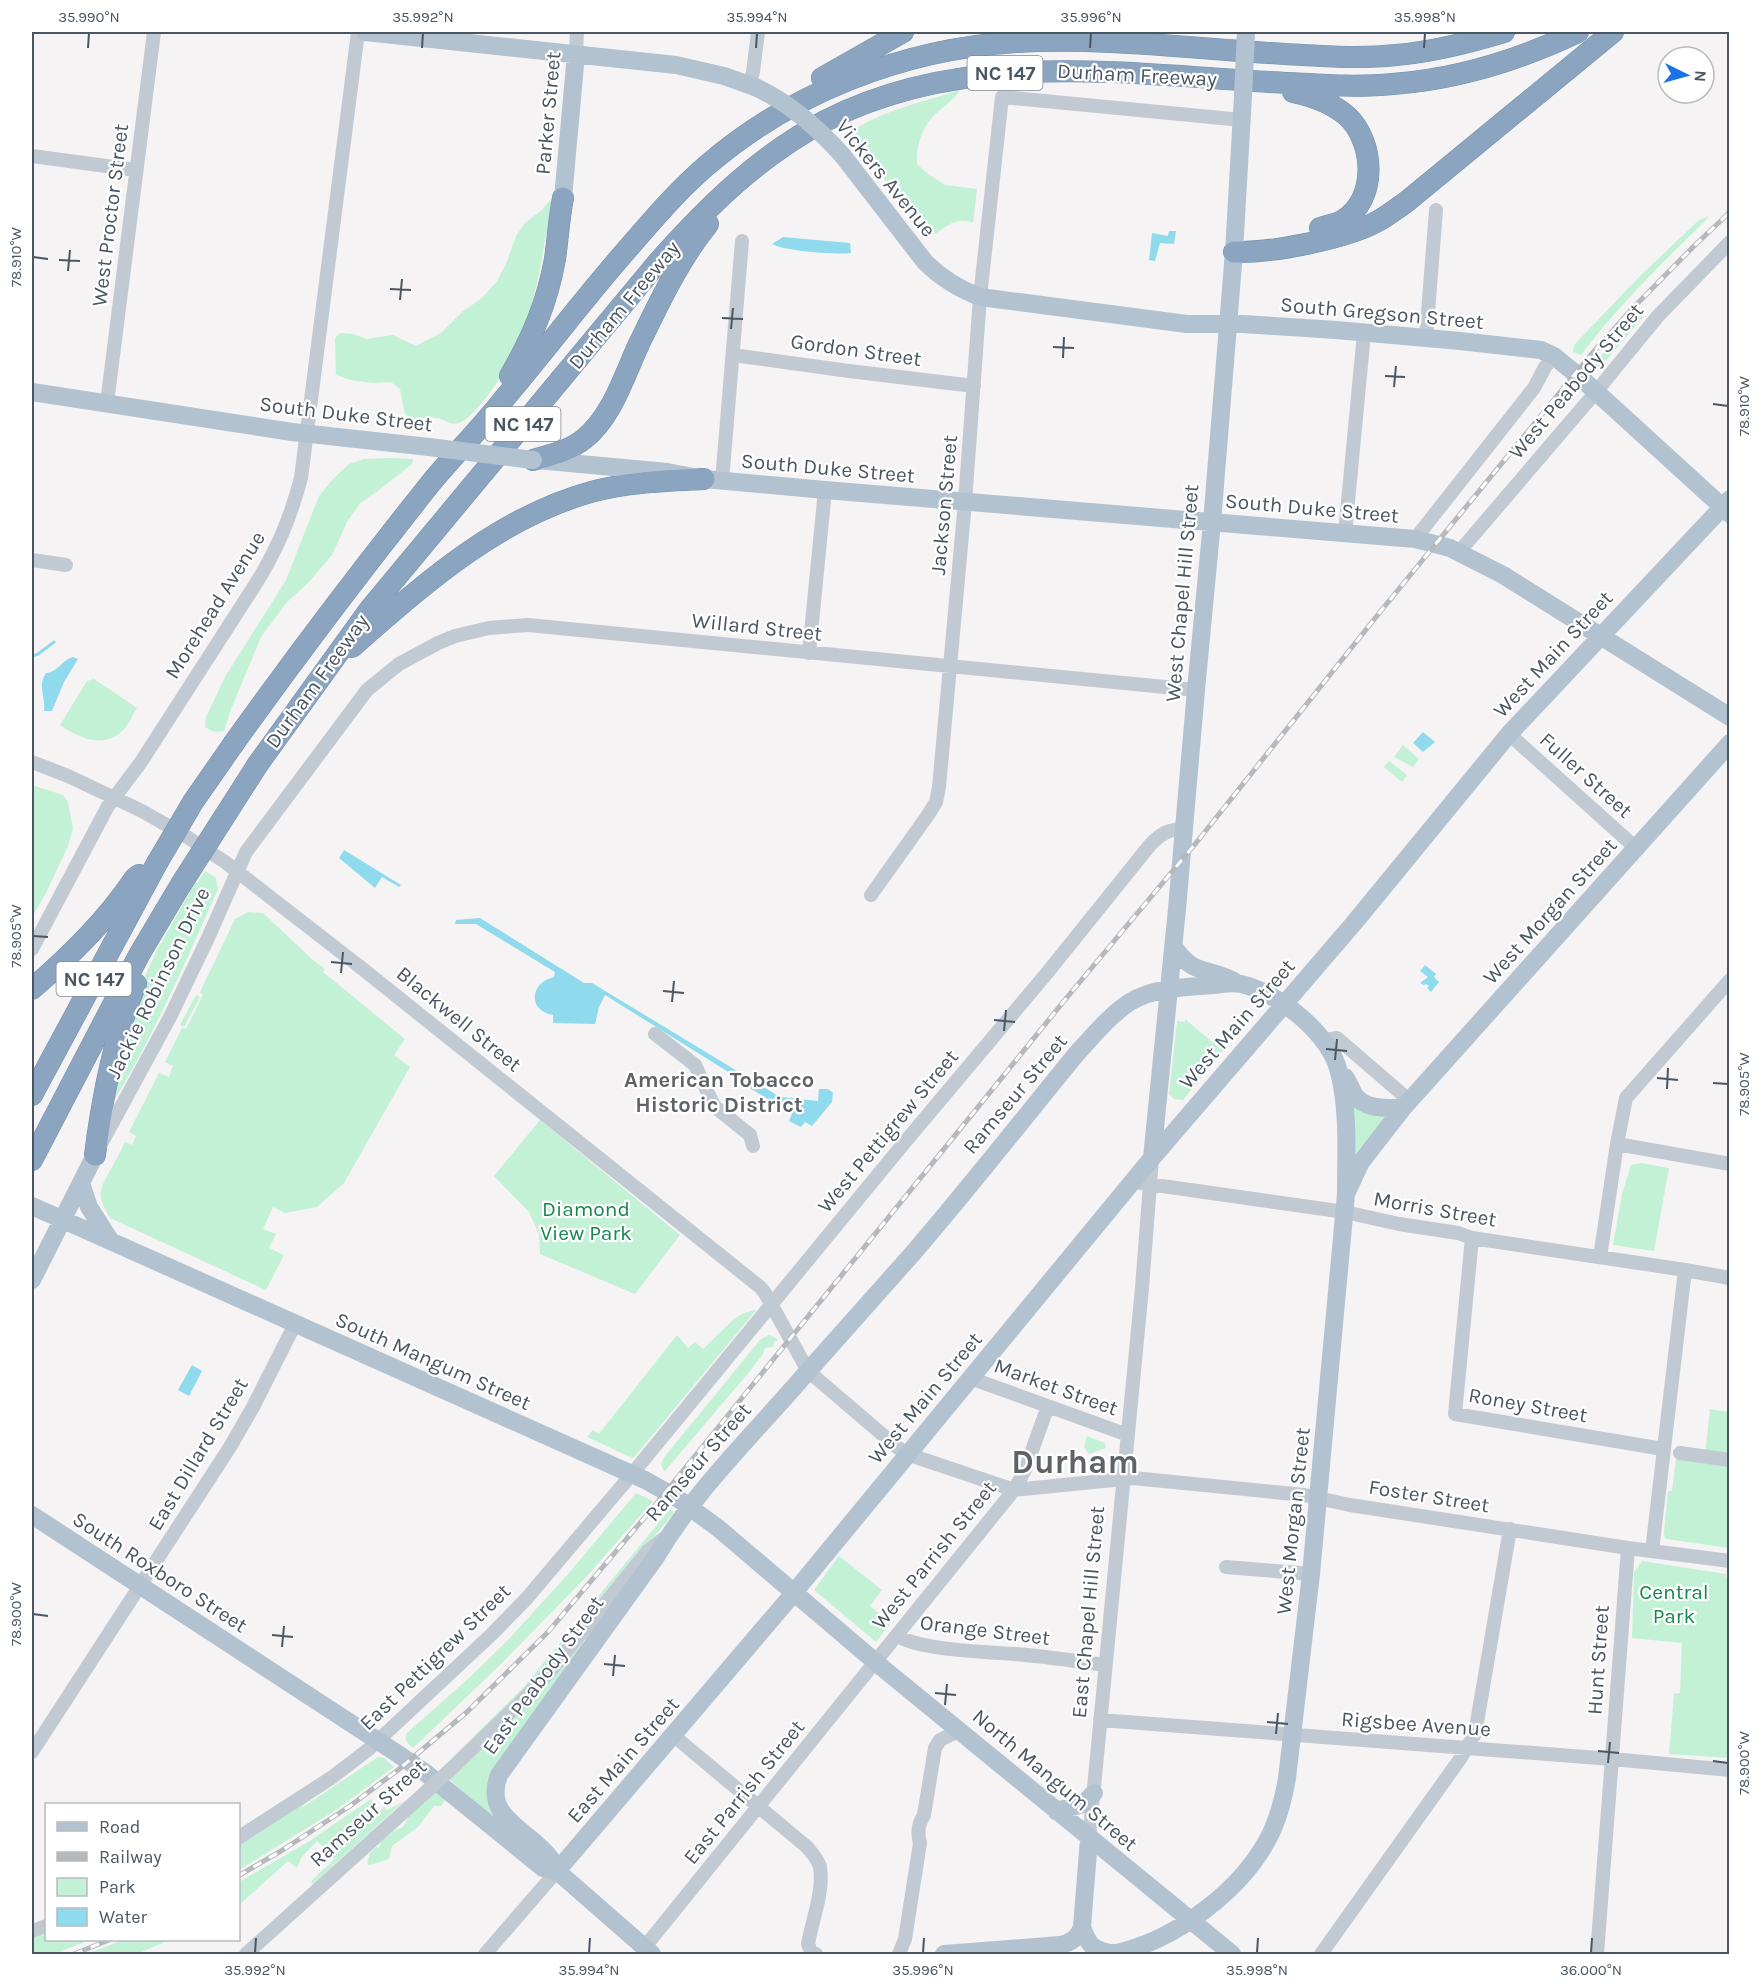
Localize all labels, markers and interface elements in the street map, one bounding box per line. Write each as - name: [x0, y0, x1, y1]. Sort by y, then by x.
- text: 35.990°N: [58, 8, 120, 26]
- text: 35.992°N: [392, 8, 454, 26]
- text: 35.994°N: [726, 8, 788, 26]
- text: 35.996°N: [1060, 8, 1122, 26]
- text: 35.998°N: [1394, 8, 1456, 26]
- north arrow: [1656, 45, 1716, 105]
- street label: Parker Street: [531, 50, 565, 176]
- road number: NC 147: [968, 56, 1042, 90]
- street label: Durham Freeway: [1057, 59, 1218, 91]
- text: N: [1690, 70, 1710, 83]
- street label: Vickers Avenue: [831, 114, 941, 242]
- street label: West Proctor Street: [87, 122, 133, 308]
- text: 78.910°W: [7, 226, 25, 287]
- street label: Durham Freeway: [563, 236, 685, 374]
- street label: South Gregson Street: [1279, 292, 1485, 334]
- street label: West Peabody Street: [1504, 298, 1648, 464]
- street label: Gordon Street: [789, 329, 923, 371]
- text: 78.910°W: [1735, 375, 1753, 436]
- street label: South Duke Street: [258, 391, 434, 437]
- road number: NC 147: [486, 407, 560, 441]
- street label: Jackson Street: [926, 434, 962, 576]
- street label: South Duke Street: [740, 448, 916, 488]
- street label: West Chapel Hill Street: [1161, 483, 1203, 703]
- street label: South Duke Street: [1224, 488, 1400, 528]
- street label: Morehead Avenue: [160, 527, 270, 683]
- street label: West Main Street: [1488, 586, 1618, 722]
- street label: Willard Street: [691, 608, 824, 646]
- street label: Durham Freeway: [260, 609, 374, 753]
- street label: Fuller Street: [1535, 727, 1637, 823]
- street label: West Morgan Street: [1478, 833, 1622, 989]
- street label: Jackie Robinson Drive: [101, 884, 215, 1082]
- text: 78.905°W: [7, 904, 25, 968]
- street label: West Main Street: [1174, 954, 1300, 1094]
- street label: Blackwell Street: [392, 961, 526, 1077]
- road number: NC 147: [56, 962, 132, 996]
- street label: Ramseur Street: [958, 1029, 1072, 1159]
- street label: West Pettigrew Street: [813, 1045, 963, 1217]
- text: 78.905°W: [1735, 1052, 1753, 1116]
- district label: American Tobacco Historic District: [624, 1067, 814, 1118]
- street label: Morris Street: [1372, 1186, 1498, 1232]
- park label: Diamond View Park: [540, 1197, 632, 1245]
- street label: South Mangum Street: [332, 1307, 534, 1415]
- street label: West Main Street: [863, 1328, 987, 1468]
- street label: Market Street: [991, 1353, 1121, 1421]
- street label: East Dillard Street: [143, 1373, 253, 1534]
- street label: Roney Street: [1467, 1383, 1589, 1427]
- street label: Ramseur Street: [640, 1398, 756, 1526]
- street label: West Morgan Street: [1271, 1426, 1315, 1616]
- district label: Durham: [1011, 1443, 1139, 1481]
- street label: Foster Street: [1367, 1475, 1491, 1517]
- street label: West Parrish Street: [867, 1476, 1001, 1634]
- street label: East Chapel Hill Street: [1067, 1505, 1109, 1719]
- street label: South Roxboro Street: [68, 1507, 252, 1637]
- street label: East Pettigrew Street: [355, 1579, 515, 1735]
- park label: Central Park: [1639, 1580, 1709, 1628]
- text: 78.900°W: [7, 1581, 25, 1646]
- street label: East Peabody Street: [477, 1591, 609, 1759]
- street label: Hunt Street: [1582, 1604, 1614, 1716]
- street label: Orange Street: [919, 1610, 1051, 1650]
- street label: East Main Street: [562, 1692, 684, 1828]
- street label: North Mangum Street: [968, 1704, 1142, 1856]
- street label: Rigsbee Avenue: [1340, 1707, 1492, 1741]
- street label: East Parrish Street: [679, 1715, 809, 1869]
- text: 78.900°W: [1735, 1730, 1753, 1795]
- street label: Ramseur Street: [305, 1754, 431, 1872]
- legend: [45, 1803, 240, 1941]
- text: Road: [99, 1816, 140, 1838]
- text: Railway: [99, 1846, 162, 1868]
- text: Park: [99, 1876, 136, 1898]
- text: Water: [99, 1906, 147, 1928]
- text: 35.992°N: [224, 1961, 286, 1979]
- text: 35.994°N: [558, 1961, 620, 1979]
- text: 35.996°N: [892, 1961, 954, 1979]
- text: 35.998°N: [1226, 1961, 1288, 1979]
- text: 36.000°N: [1560, 1961, 1622, 1979]

